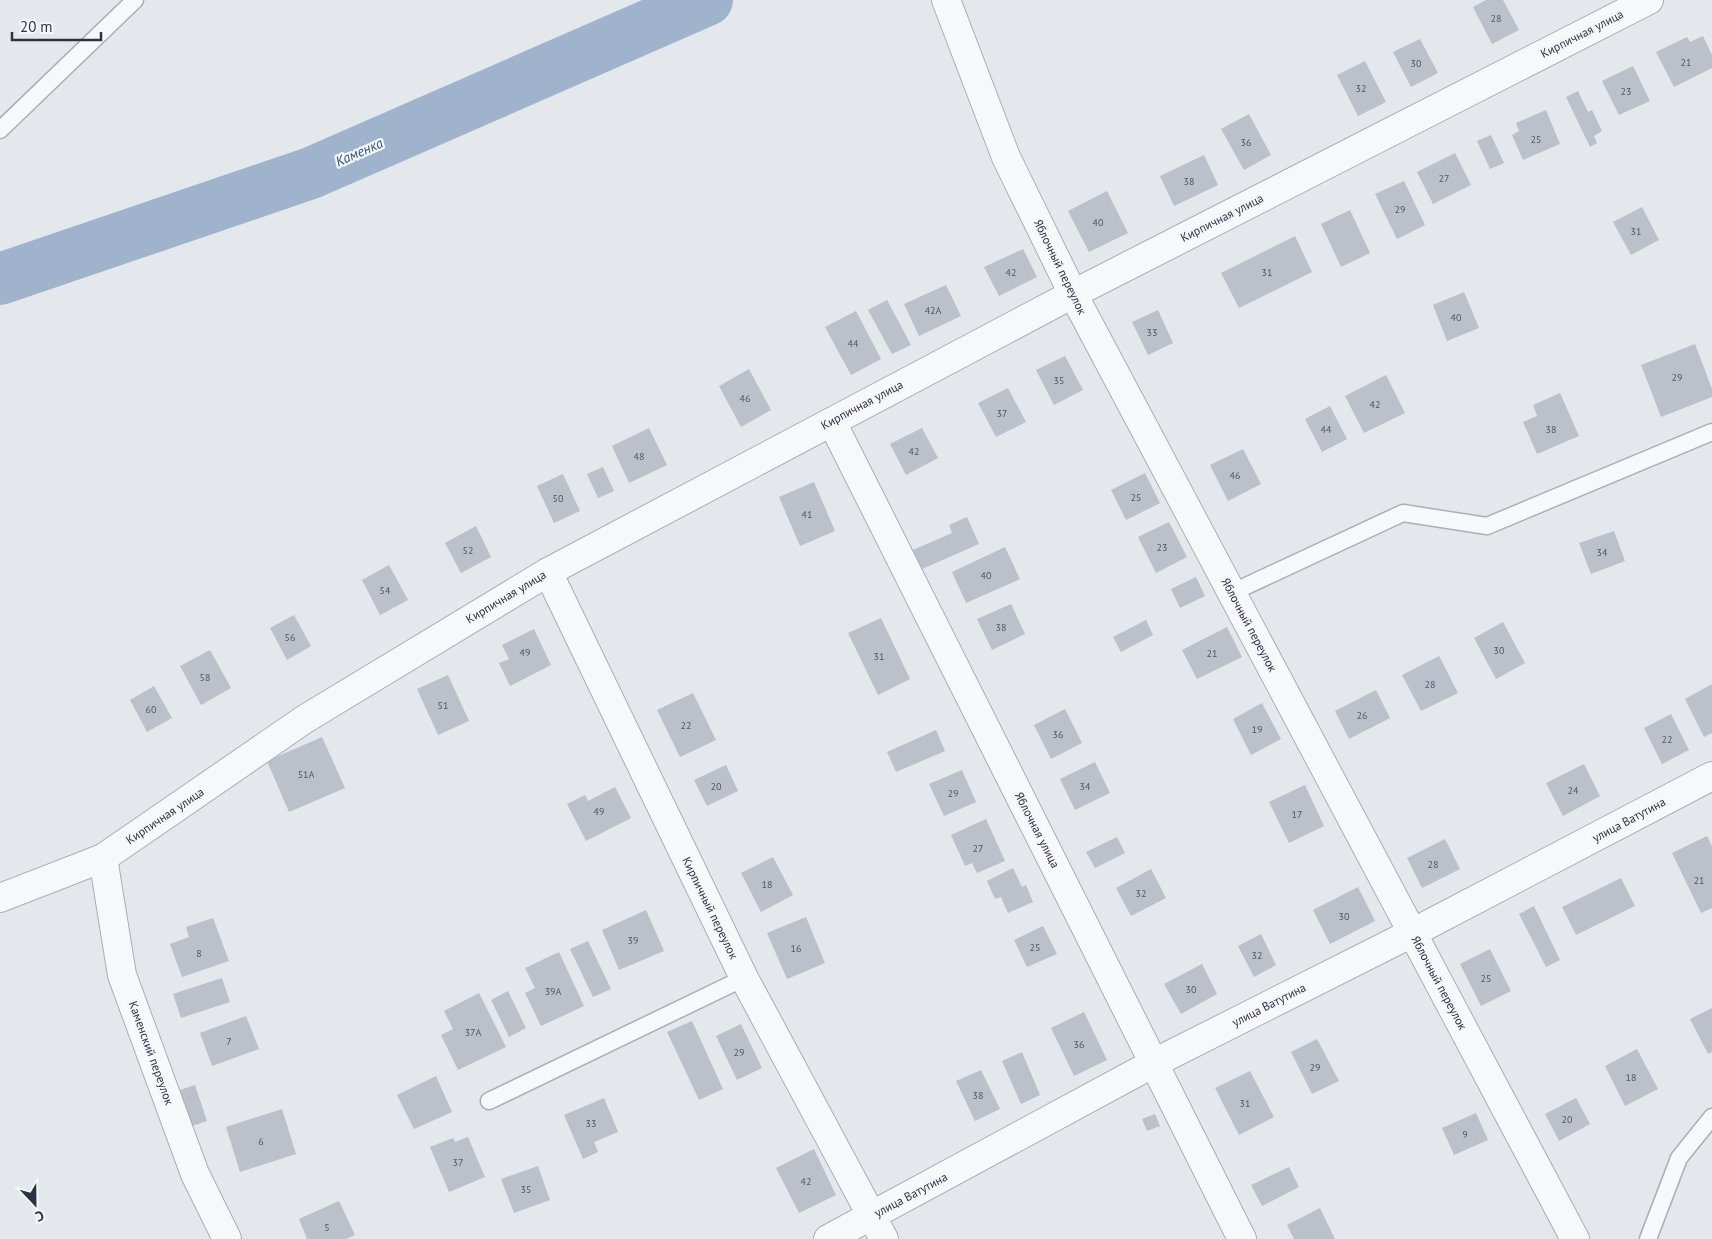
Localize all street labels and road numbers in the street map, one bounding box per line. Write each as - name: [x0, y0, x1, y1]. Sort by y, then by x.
- street label: Кирпичная улица: [1538, 6, 1626, 61]
- street label: Кирпичная улица: [1178, 190, 1266, 245]
- street label: Яблочный переулок: [1031, 217, 1090, 317]
- street label: Кирпичная улица: [818, 377, 906, 433]
- street label: Кирпичная улица: [463, 567, 549, 626]
- street label: Яблочный переулок: [1218, 575, 1281, 675]
- street label: Кирпичная улица: [123, 784, 207, 847]
- street label: Яблочная улица: [1012, 789, 1063, 870]
- street label: улица Ватутина: [1590, 794, 1668, 845]
- street label: Кирпичный переулок: [679, 854, 742, 962]
- street label: Яблочный переулок: [1408, 933, 1471, 1033]
- street label: улица Ватутина: [1229, 980, 1308, 1030]
- street label: Каменский переулок: [126, 999, 177, 1107]
- street label: улица Ватутина: [872, 1169, 950, 1220]

